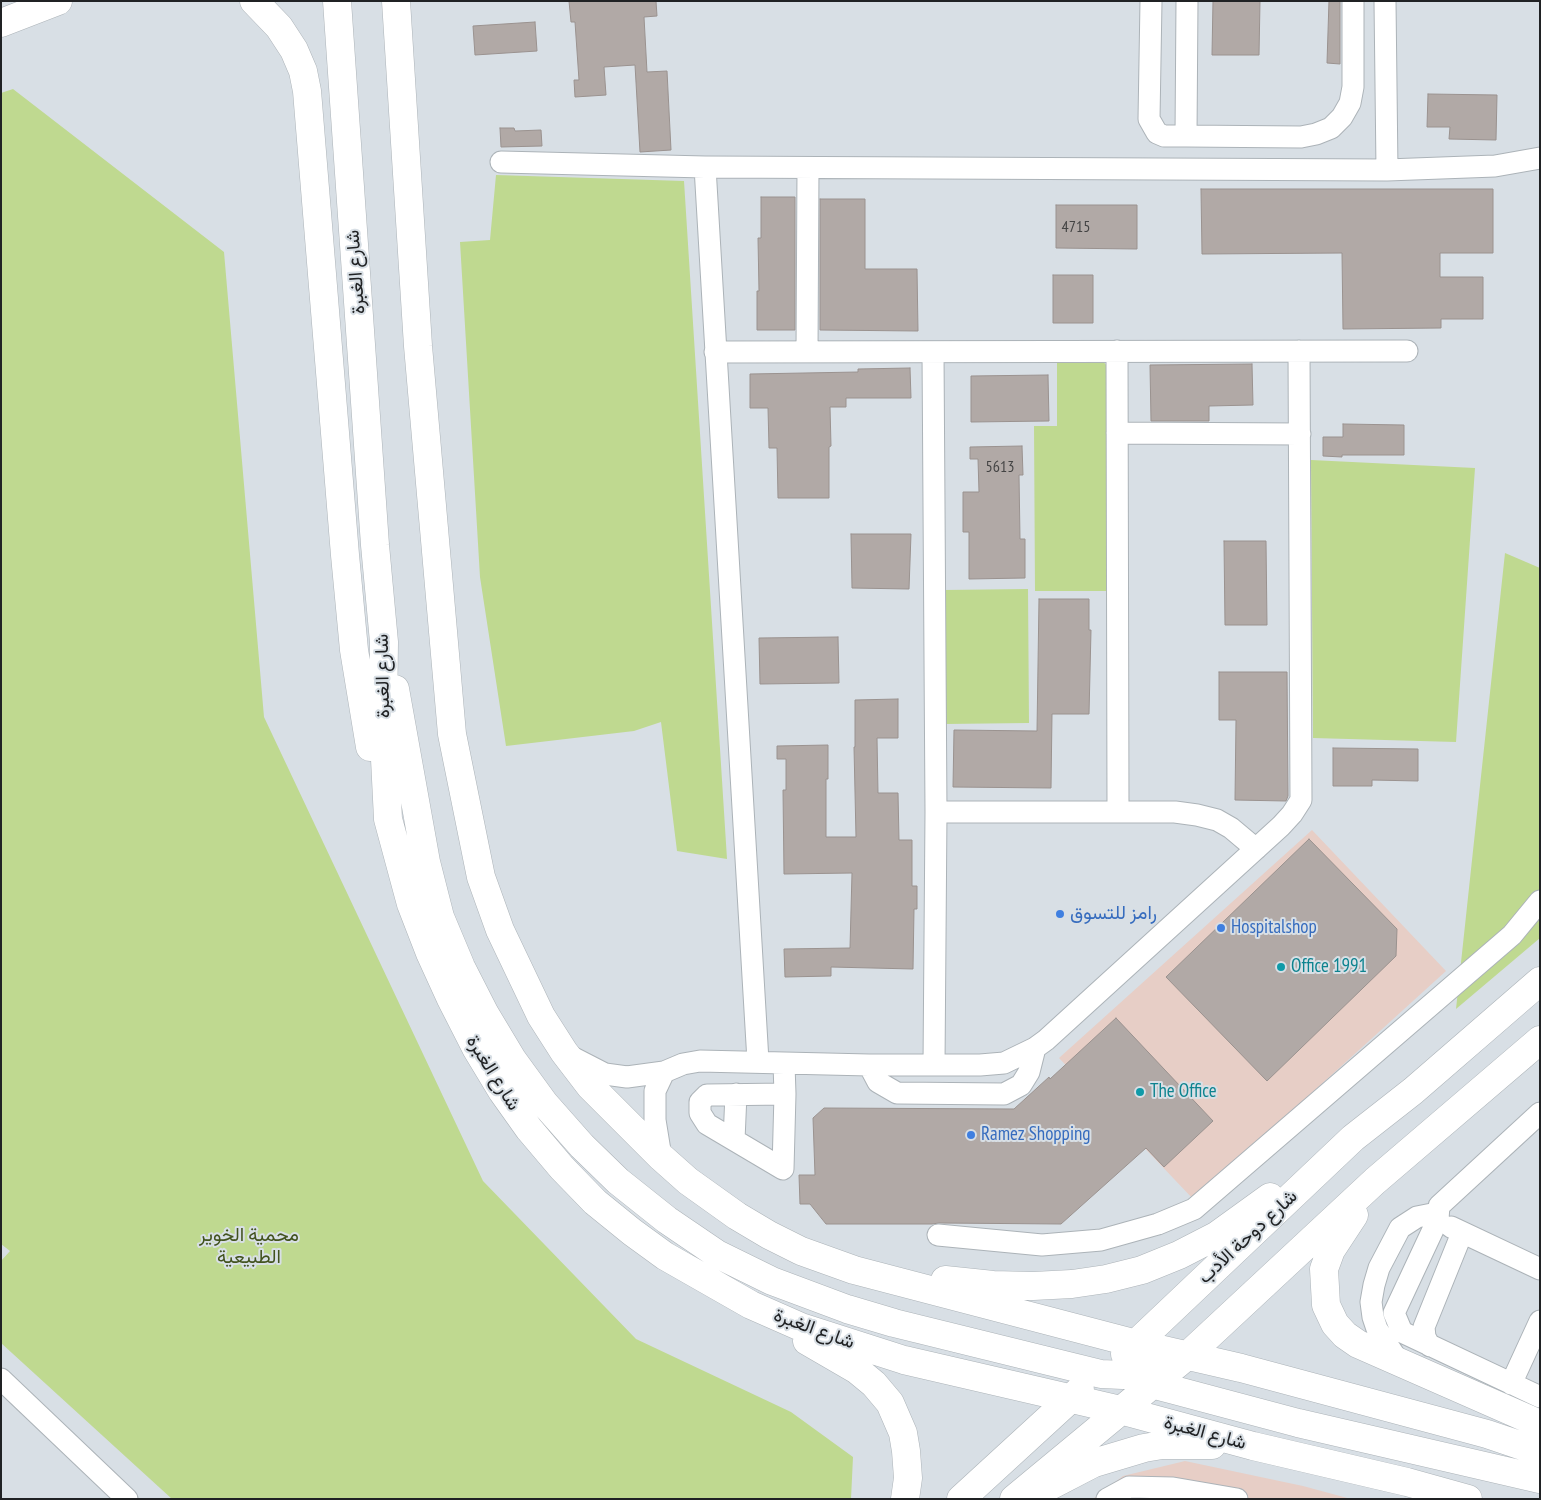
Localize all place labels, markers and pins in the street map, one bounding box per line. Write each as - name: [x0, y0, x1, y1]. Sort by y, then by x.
- place label: رامز للتسوق: [1070, 903, 1157, 925]
- marker: رامز للتسوق: [1054, 908, 1066, 920]
- place label: Hospitalshop: [1231, 917, 1317, 939]
- marker: Hospitalshop: [1215, 922, 1227, 934]
- place label: Office 1991: [1291, 956, 1367, 978]
- marker: Office 1991: [1275, 961, 1287, 973]
- place label: The Office: [1150, 1081, 1217, 1103]
- marker: The Office: [1134, 1086, 1146, 1098]
- place label: Ramez Shopping: [981, 1124, 1091, 1146]
- marker: Ramez Shopping: [965, 1129, 977, 1141]

